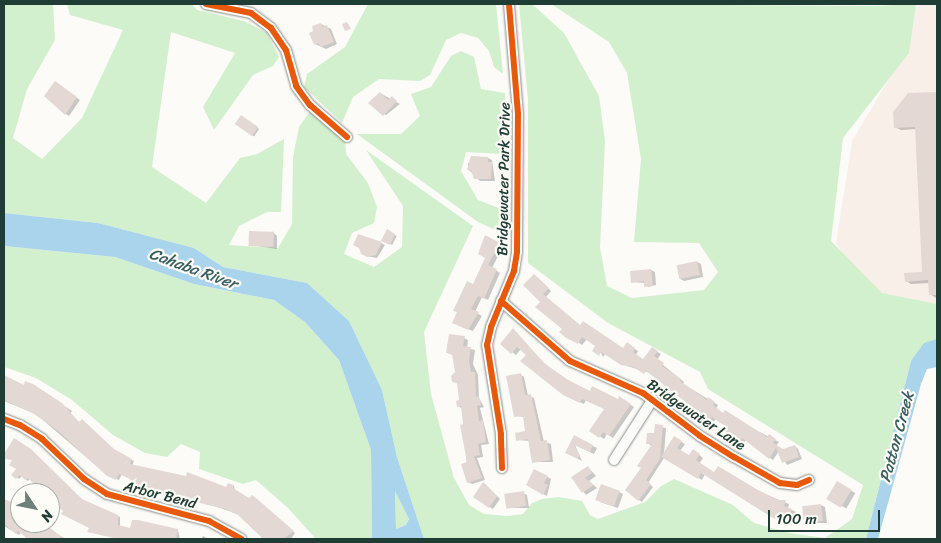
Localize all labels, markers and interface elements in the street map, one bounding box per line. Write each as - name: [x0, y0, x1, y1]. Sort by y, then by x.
- street label: Bridgewater Park Drive: [494, 102, 514, 256]
- water label: Cahaba River: [147, 244, 239, 294]
- street label: Bridgewater Lane: [643, 375, 749, 455]
- water label: Patton Creek: [876, 389, 918, 485]
- street label: Arbor Bend: [122, 477, 198, 513]
- north arrow: [10, 483, 60, 533]
- scale bar: [771, 500, 884, 532]
- text: N: [34, 505, 60, 527]
- text: 100 m: [776, 506, 817, 532]

